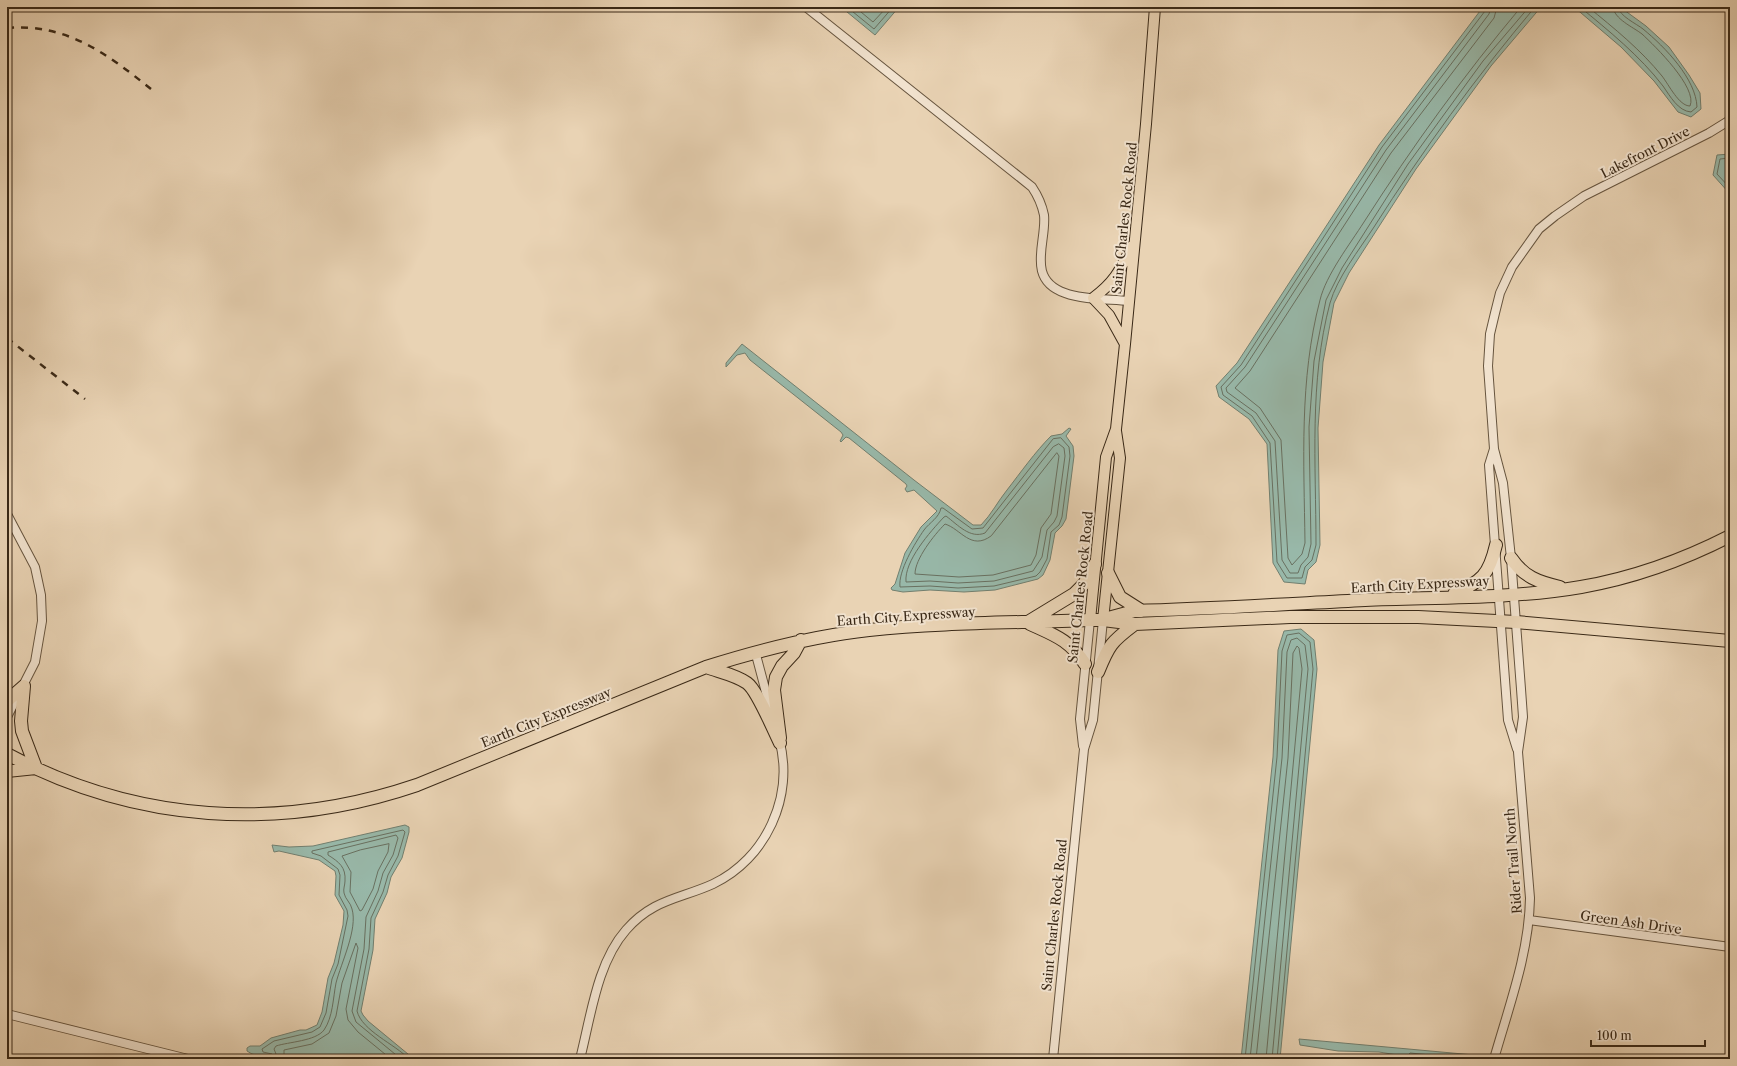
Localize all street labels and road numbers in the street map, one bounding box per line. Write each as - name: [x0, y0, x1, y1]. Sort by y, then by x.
- street label: Lakefront Drive: [1598, 123, 1692, 181]
- street label: Saint Charles Rock Road: [1108, 141, 1140, 295]
- street label: Saint Charles Rock Road: [1064, 510, 1096, 664]
- street label: Earth City Expressway: [1350, 572, 1491, 596]
- street label: Earth City Expressway: [836, 603, 977, 629]
- street label: Earth City Expressway: [479, 683, 614, 750]
- street label: Rider Trail North: [1501, 808, 1525, 914]
- street label: Saint Charles Rock Road: [1038, 838, 1070, 992]
- street label: Green Ash Drive: [1579, 907, 1683, 937]

